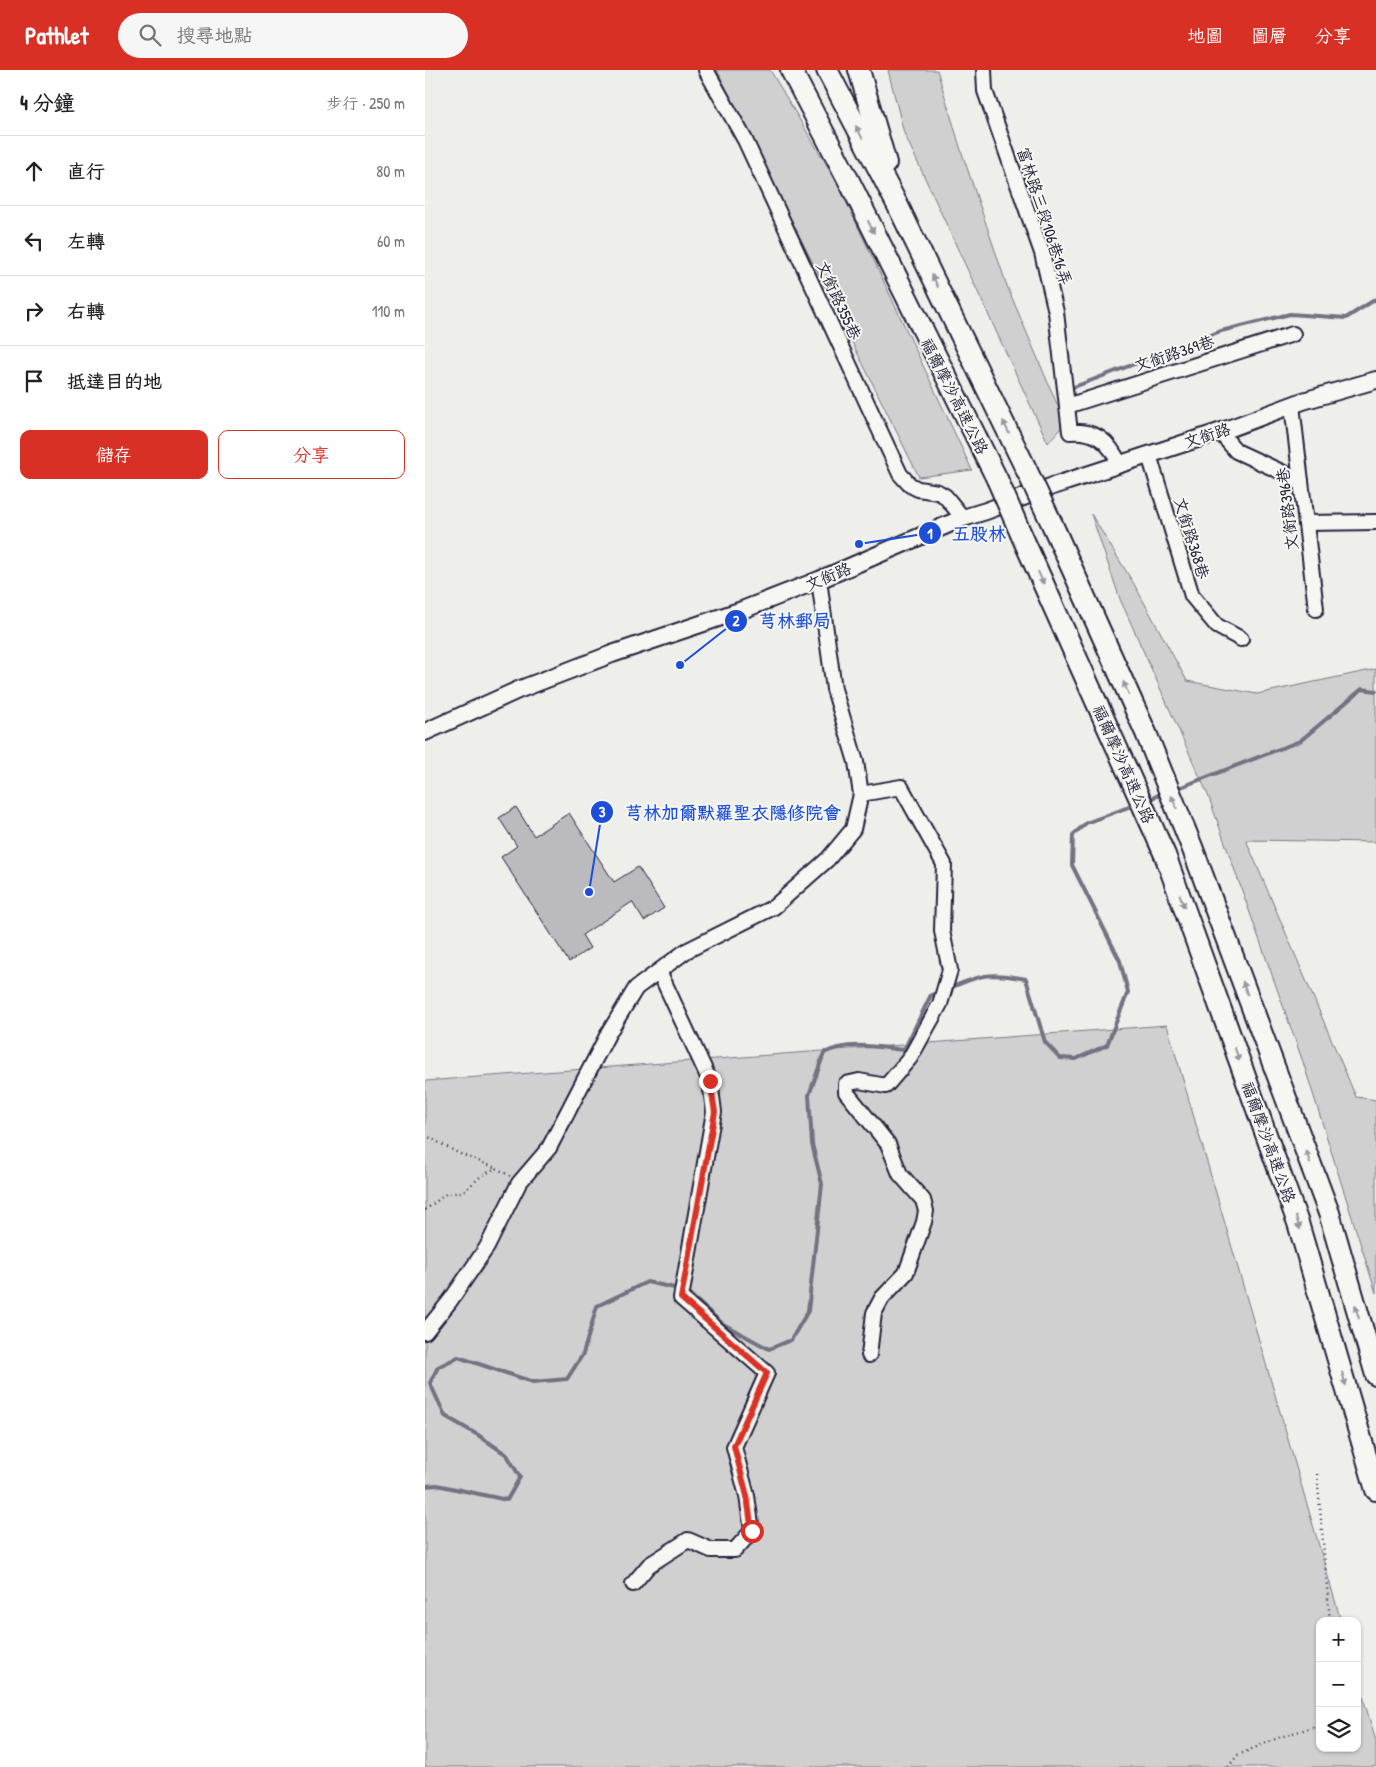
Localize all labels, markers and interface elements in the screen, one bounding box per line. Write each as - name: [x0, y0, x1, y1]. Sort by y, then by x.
- search box: [118, 13, 468, 58]
- text: Pathlet: [25, 19, 88, 51]
- icon: search: [136, 21, 164, 49]
- text: 搜尋地點: [176, 22, 253, 48]
- text: 地圖: [1187, 23, 1223, 48]
- text: 圖層: [1251, 23, 1287, 48]
- text: 分享: [1315, 23, 1351, 48]
- text: 4 分鐘: [20, 88, 75, 117]
- text: 步行 · 250 m: [326, 92, 405, 114]
- one-way arrow: [855, 124, 863, 139]
- street label: 富林路三段106巷16弄: [1012, 144, 1078, 288]
- icon: ahead: [20, 157, 48, 185]
- text: 直行: [67, 158, 105, 184]
- text: 80 m: [376, 160, 405, 182]
- one-way arrow: [867, 220, 875, 234]
- icon: left: [20, 227, 48, 255]
- text: 左轉: [67, 228, 105, 254]
- text: 60 m: [377, 230, 405, 252]
- street label: 文銜路355巷: [811, 257, 867, 343]
- one-way arrow: [931, 274, 939, 288]
- icon: right: [20, 297, 48, 325]
- text: 右轉: [67, 298, 105, 324]
- text: 110 m: [372, 300, 405, 322]
- street label: 文銜路369巷: [1131, 330, 1217, 376]
- street label: 福爾摩沙高速公路: [916, 334, 994, 458]
- icon: arrive: [20, 367, 48, 395]
- text: 抵達目的地: [67, 368, 162, 394]
- street label: 文銜路: [1181, 417, 1233, 453]
- one-way arrow: [1002, 420, 1010, 434]
- button: 儲存: [20, 430, 208, 479]
- button: 分享: [218, 430, 405, 479]
- street label: 文銜路396巷: [1271, 466, 1303, 552]
- street label: 文銜路368巷: [1169, 494, 1215, 582]
- callout: 五股林: [917, 517, 1016, 550]
- text: 五股林: [952, 521, 1006, 546]
- text: 1: [927, 523, 933, 544]
- street label: 文銜路: [802, 556, 854, 596]
- one-way arrow: [1037, 571, 1045, 585]
- callout: 芎林郵局: [724, 604, 841, 637]
- text: 芎林郵局: [759, 608, 831, 633]
- text: 2: [732, 610, 740, 631]
- one-way arrow: [1122, 681, 1130, 695]
- street label: 福爾摩沙高速公路: [1088, 701, 1160, 827]
- one-way arrow: [1170, 794, 1177, 809]
- callout: 芎林加爾默羅聖衣隱修院會: [590, 796, 851, 829]
- text: 芎林加爾默羅聖衣隱修院會: [625, 800, 841, 825]
- text: 3: [599, 801, 606, 822]
- one-way arrow: [1178, 894, 1186, 909]
- one-way arrow: [1241, 981, 1248, 996]
- one-way arrow: [1233, 1047, 1241, 1062]
- route end: [699, 1070, 722, 1093]
- street label: 福爾摩沙高速公路: [1237, 1078, 1301, 1206]
- one-way arrow: [1303, 1150, 1311, 1164]
- one-way arrow: [1295, 1216, 1303, 1231]
- one-way arrow: [1353, 1304, 1361, 1319]
- one-way arrow: [1340, 1372, 1348, 1387]
- route start: [741, 1520, 764, 1543]
- map controls: [1316, 1617, 1361, 1752]
- button: +: [1316, 1617, 1361, 1662]
- button: −: [1316, 1662, 1361, 1707]
- button: layers: [1316, 1707, 1361, 1752]

